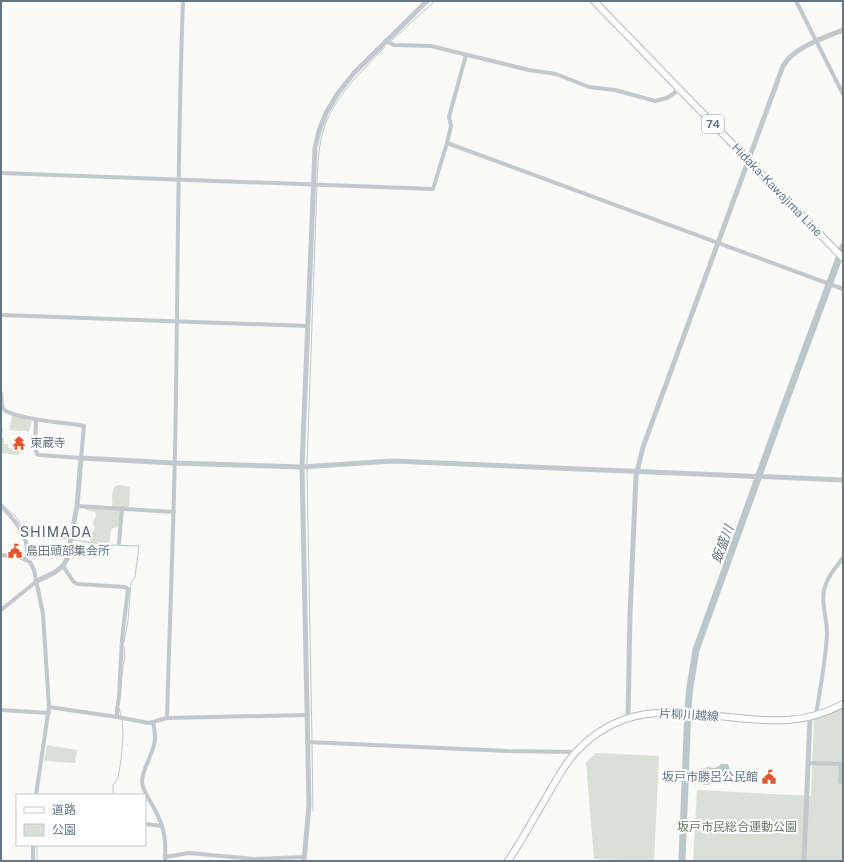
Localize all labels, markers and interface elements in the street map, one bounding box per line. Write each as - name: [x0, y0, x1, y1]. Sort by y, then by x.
- road number: 74: [702, 115, 724, 133]
- street label: Hidaka-Kawajima Line: [729, 141, 825, 240]
- temple icon: 東蔵寺: [11, 435, 27, 451]
- place label: 東蔵寺: [30, 436, 66, 450]
- water label: 飯盛川: [709, 521, 737, 565]
- district label: SHIMADA: [20, 524, 92, 540]
- public building icon: 島田頭部集会所: [7, 543, 23, 559]
- place label: 島田頭部集会所: [26, 544, 110, 558]
- street label: 片柳川越線: [659, 706, 719, 724]
- public building icon: 坂戸市勝呂公民館: [761, 769, 777, 785]
- place label: 坂戸市勝呂公民館: [662, 770, 758, 784]
- legend: [16, 794, 146, 846]
- text: 道路: [52, 803, 76, 817]
- park label: 坂戸市民総合運動公園: [677, 820, 797, 834]
- text: 公園: [52, 823, 76, 837]

